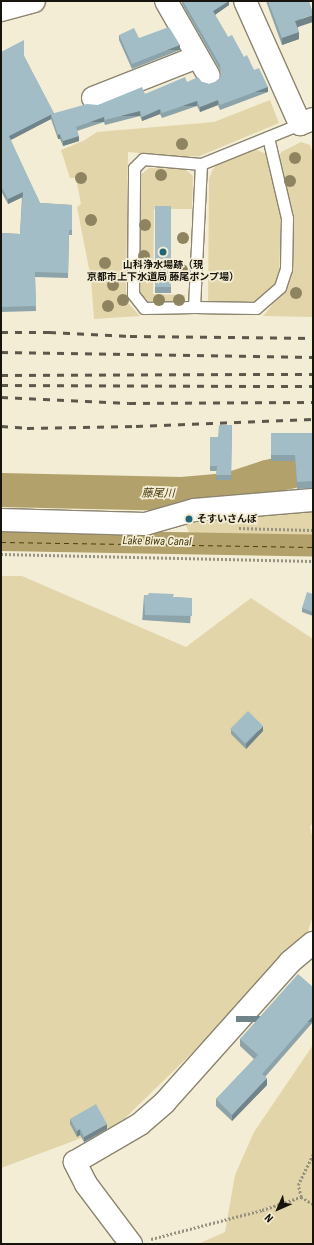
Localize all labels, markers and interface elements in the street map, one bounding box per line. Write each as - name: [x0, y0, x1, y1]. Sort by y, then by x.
- marker: 山科浄水場跡（現 京都市上下水道局 藤尾ポンプ場）: [158, 247, 168, 257]
- place label: 山科浄水場跡（現 京都市上下水道局 藤尾ポンプ場）: [87, 258, 239, 282]
- water label: 藤尾川: [141, 487, 175, 501]
- place label: そすいさんぽ: [197, 513, 257, 525]
- marker: そすいさんぽ: [184, 514, 194, 524]
- water label: Lake Biwa Canal: [122, 535, 192, 549]
- north arrow: [258, 1189, 298, 1229]
- text: N: [262, 1211, 276, 1225]

